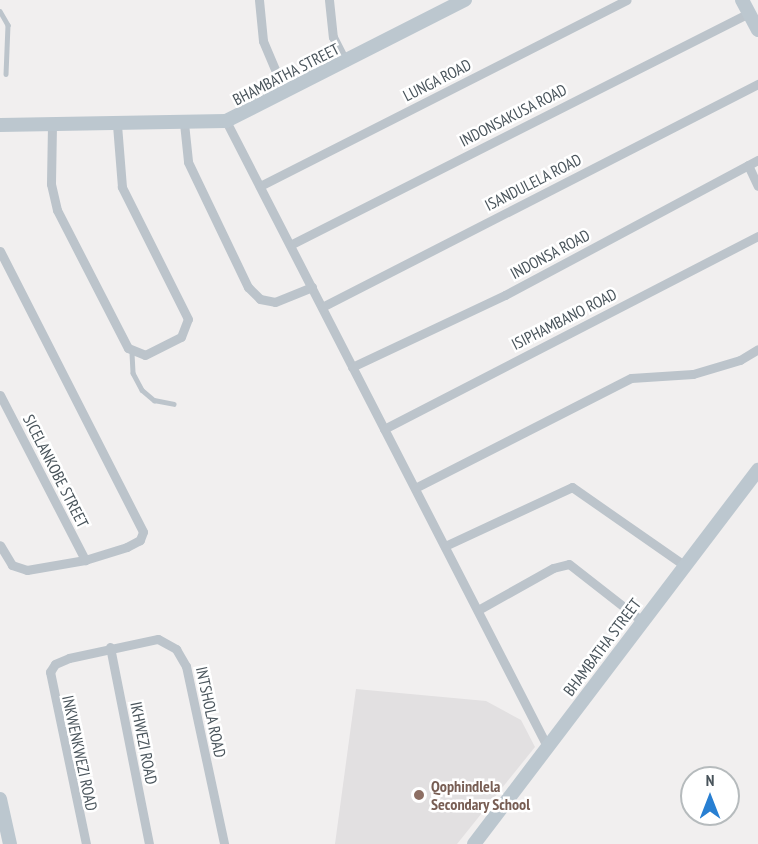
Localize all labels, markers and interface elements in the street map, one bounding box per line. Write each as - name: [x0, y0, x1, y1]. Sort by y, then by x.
- street label: BHAMBATHA STREET: [229, 39, 343, 109]
- street label: LUNGA ROAD: [400, 55, 474, 105]
- street label: INDONSAKUSA ROAD: [456, 80, 570, 150]
- street label: ISANDULELA ROAD: [481, 149, 585, 215]
- street label: INDONSA ROAD: [507, 225, 593, 283]
- street label: ISIPHAMBANO ROAD: [508, 284, 620, 354]
- street label: SICELANKOBE STREET: [19, 411, 93, 531]
- street label: BHAMBATHA STREET: [559, 594, 645, 700]
- street label: INTSHOLA ROAD: [192, 665, 230, 759]
- street label: INKWENKWEZI ROAD: [58, 694, 102, 812]
- street label: IKHWEZI ROAD: [127, 700, 161, 786]
- north arrow: [680, 766, 740, 826]
- text: N: [706, 770, 714, 790]
- place label: Qophindlela Secondary School: [431, 776, 531, 814]
- marker: Qophindlela Secondary School: [412, 788, 426, 802]

